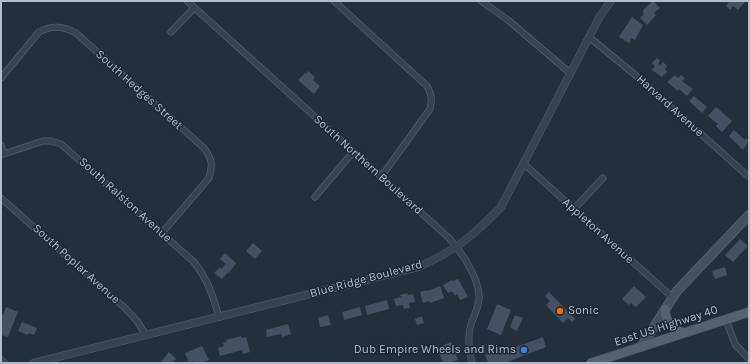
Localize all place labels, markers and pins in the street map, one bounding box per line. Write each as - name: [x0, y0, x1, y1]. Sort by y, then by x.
- place label: Sonic: [568, 304, 599, 318]
- marker: Sonic: [555, 306, 565, 316]
- place label: Dub Empire Wheels and Rims: [354, 343, 516, 357]
- marker: Dub Empire Wheels and Rims: [519, 345, 529, 355]

